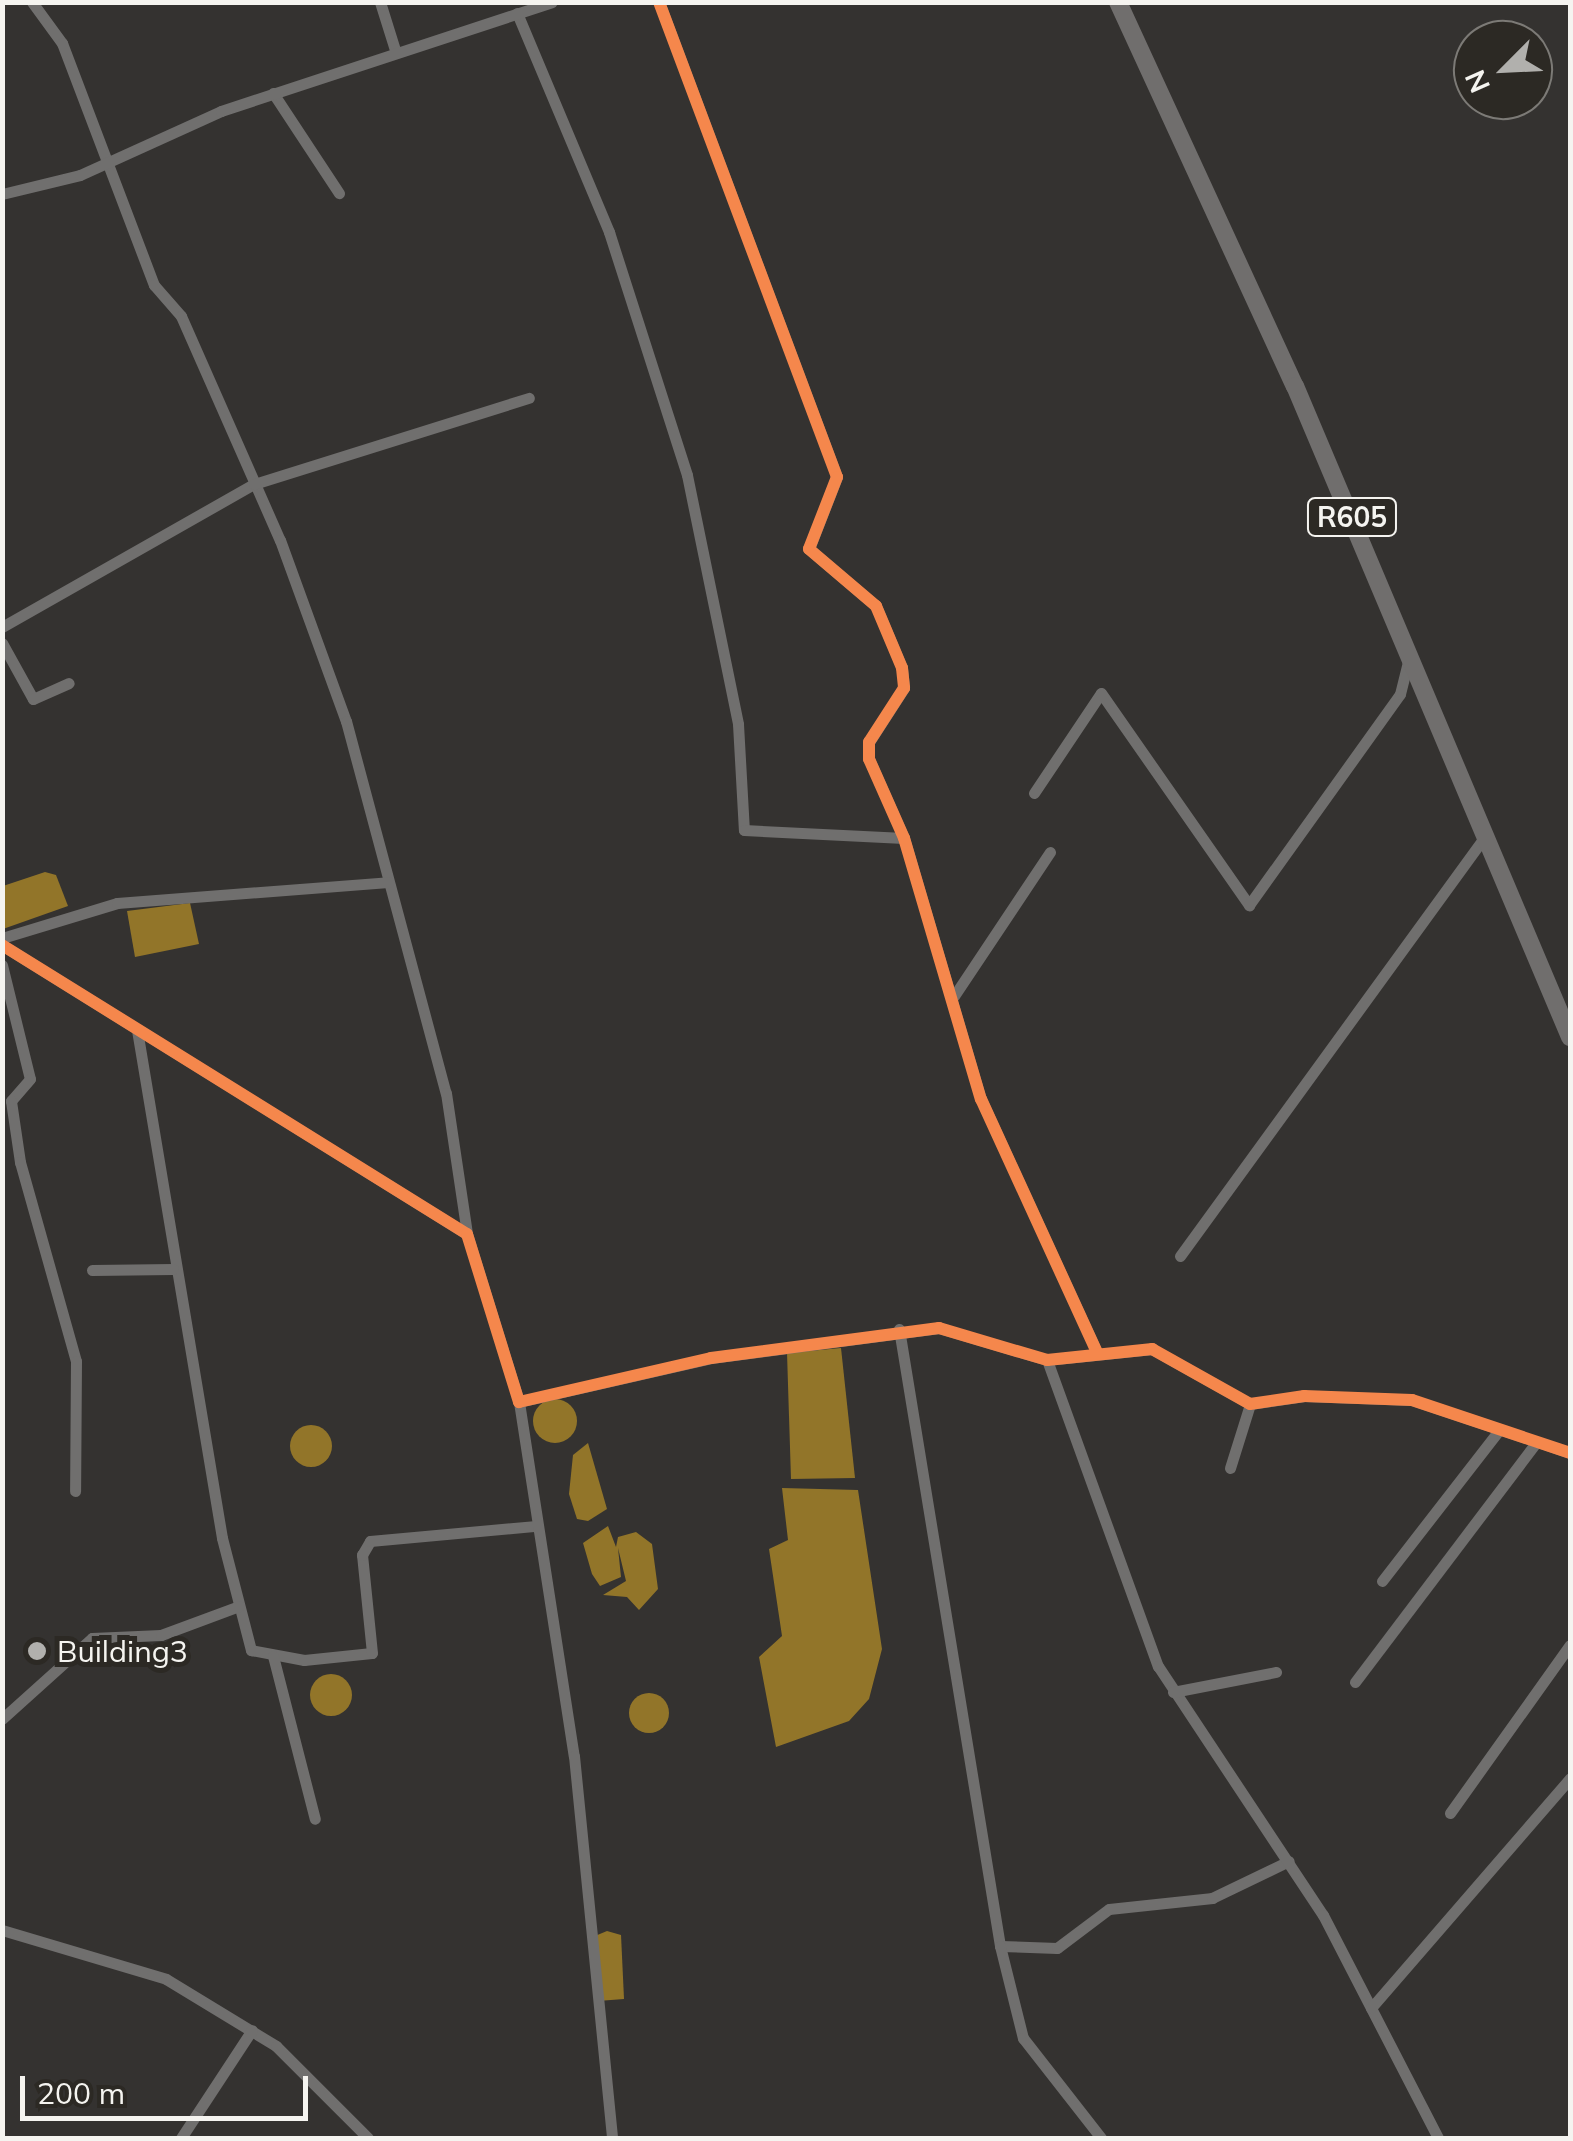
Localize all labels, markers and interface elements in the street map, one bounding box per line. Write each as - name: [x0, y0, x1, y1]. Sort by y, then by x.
- north arrow: [1453, 20, 1553, 120]
- text: N: [1457, 65, 1497, 98]
- road number: R605: [1304, 494, 1400, 540]
- place label: Building3: [57, 1633, 188, 1669]
- marker: Building3: [26, 1640, 48, 1662]
- scale bar: [25, 2056, 312, 2118]
- text: 200 m: [37, 2074, 125, 2112]

